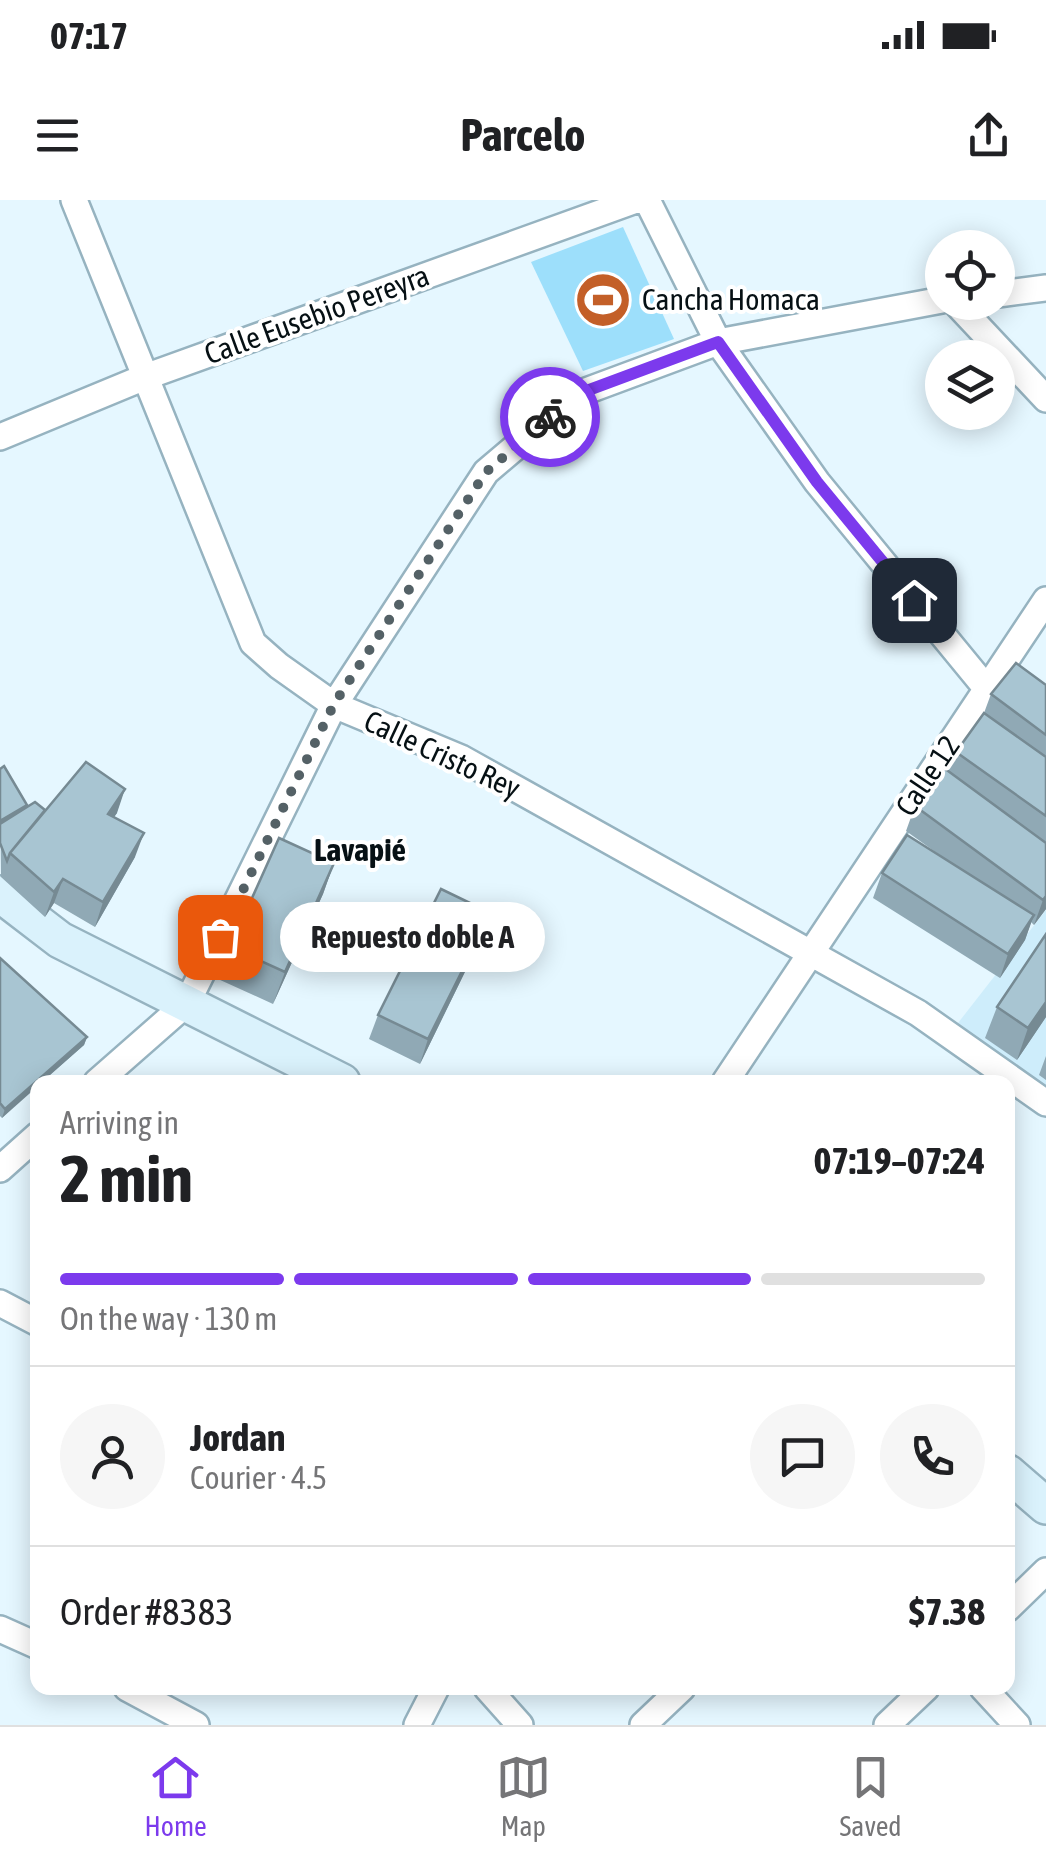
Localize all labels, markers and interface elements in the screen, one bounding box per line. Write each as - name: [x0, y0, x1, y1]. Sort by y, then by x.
- text: 07:17: [50, 14, 128, 57]
- icon: menu: [30, 108, 85, 163]
- icon: share: [961, 108, 1016, 163]
- text: Parcelo: [460, 109, 586, 161]
- map controls: [925, 230, 1015, 430]
- button: locate: [925, 230, 1015, 320]
- street label: Calle Eusebio Pereyra: [200, 258, 434, 370]
- sports icon: Cancha Homaca: [573, 270, 633, 330]
- place label: Cancha Homaca: [642, 282, 820, 316]
- button: layers: [925, 340, 1015, 430]
- courier: [500, 367, 600, 467]
- icon: bike: [523, 390, 578, 445]
- pin: [872, 558, 957, 643]
- icon: home: [887, 573, 942, 628]
- street label: Calle Cristo Rey: [359, 703, 526, 805]
- street label: Calle 12: [888, 729, 966, 822]
- district label: Lavapié: [314, 831, 406, 868]
- pin: [178, 895, 263, 980]
- callout: Repuesto doble A: [280, 902, 545, 972]
- icon: bag: [193, 910, 248, 965]
- text: Repuesto doble A: [311, 918, 514, 955]
- text: Arriving in: [60, 1104, 179, 1141]
- text: 07:19–07:24: [813, 1139, 985, 1182]
- text: 2 min: [60, 1141, 193, 1216]
- text: On the way · 130 m: [60, 1300, 277, 1337]
- button: person: [60, 1404, 165, 1509]
- button: chat: [750, 1404, 855, 1509]
- button: phone: [880, 1404, 985, 1509]
- text: Jordan: [190, 1416, 285, 1459]
- text: Courier · 4.5: [190, 1459, 327, 1496]
- text: Order #8383: [60, 1590, 233, 1633]
- text: $7.38: [909, 1590, 985, 1633]
- tab: Home: [144, 1750, 207, 1842]
- tab: Map: [496, 1750, 551, 1842]
- tab: Saved: [840, 1750, 902, 1842]

